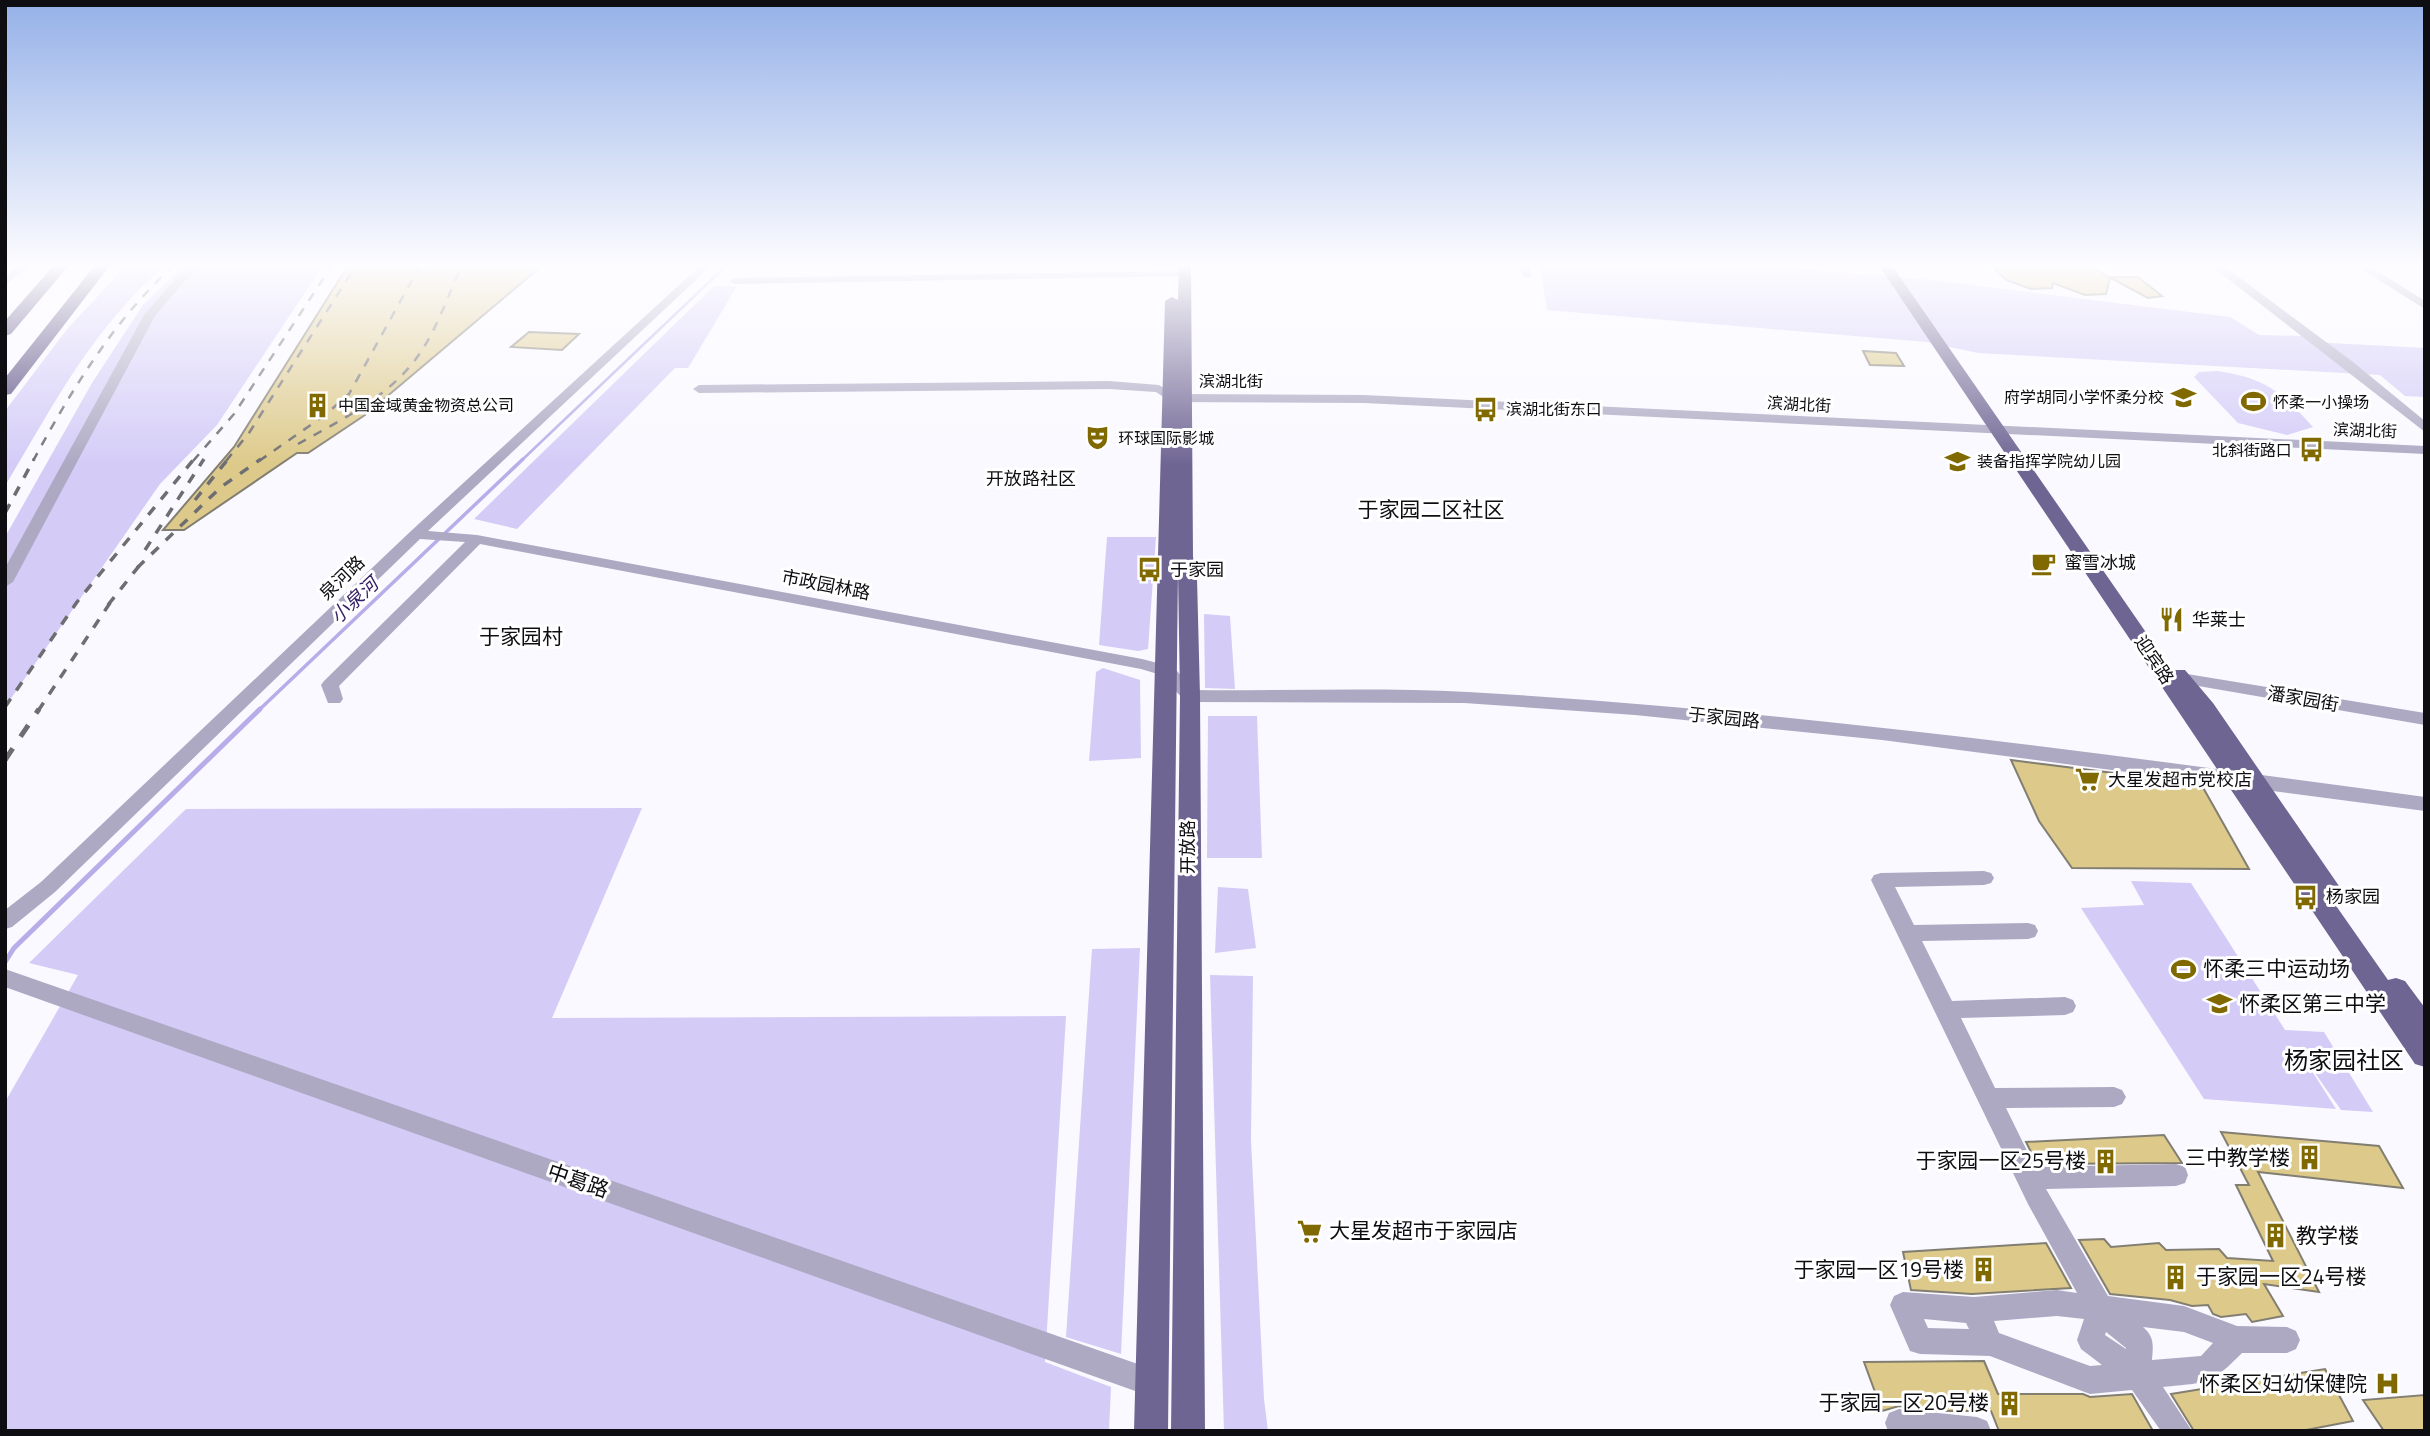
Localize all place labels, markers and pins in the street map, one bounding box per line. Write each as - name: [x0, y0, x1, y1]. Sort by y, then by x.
- school or university icon: 府学胡同小学怀柔分校: [2170, 383, 2198, 411]
- place label: 府学胡同小学怀柔分校: [2004, 385, 2164, 409]
- sports icon: 怀柔一小操场: [2239, 388, 2267, 416]
- place label: 怀柔一小操场: [2273, 390, 2369, 414]
- building icon: 中国金域黄金物资总公司: [304, 391, 332, 419]
- place label: 中国金域黄金物资总公司: [338, 393, 514, 417]
- bus stop icon: 滨湖北街东口: [1472, 395, 1500, 423]
- place label: 滨湖北街东口: [1506, 397, 1602, 421]
- theatre icon: 环球国际影城: [1084, 424, 1112, 452]
- place label: 环球国际影城: [1118, 426, 1214, 450]
- bus stop icon: 北斜街路口: [2298, 436, 2326, 464]
- place label: 北斜街路口: [2212, 438, 2292, 462]
- school or university icon: 装备指挥学院幼儿园: [1943, 447, 1971, 475]
- place label: 装备指挥学院幼儿园: [1977, 449, 2121, 473]
- cafe icon: 蜜雪冰城: [2030, 549, 2058, 577]
- place label: 蜜雪冰城: [2064, 549, 2136, 576]
- bus stop icon: 于家园: [1136, 556, 1164, 584]
- place label: 于家园: [1170, 556, 1224, 583]
- restaurant icon: 华莱士: [2158, 606, 2186, 634]
- place label: 华莱士: [2192, 606, 2246, 633]
- supermarket icon: 大星发超市党校店: [2074, 766, 2102, 794]
- place label: 大星发超市党校店: [2108, 766, 2252, 793]
- bus stop icon: 杨家园: [2292, 883, 2320, 911]
- place label: 杨家园: [2326, 883, 2380, 910]
- place label: 怀柔三中运动场: [2203, 952, 2350, 984]
- sports icon: 怀柔三中运动场: [2169, 955, 2197, 983]
- place label: 怀柔区第三中学: [2239, 987, 2386, 1019]
- school or university icon: 怀柔区第三中学: [2205, 990, 2233, 1018]
- place label: 三中教学楼: [2185, 1141, 2290, 1173]
- place label: 于家园一区25号楼: [1915, 1144, 2086, 1176]
- building icon: 三中教学楼: [2296, 1144, 2324, 1172]
- building icon: 于家园一区25号楼: [2092, 1147, 2120, 1175]
- place label: 大星发超市于家园店: [1329, 1214, 1518, 1246]
- supermarket icon: 大星发超市于家园店: [1295, 1217, 1323, 1245]
- place label: 教学楼: [2296, 1219, 2359, 1251]
- building icon: 教学楼: [2262, 1222, 2290, 1250]
- place label: 于家园一区19号楼: [1793, 1253, 1964, 1285]
- building icon: 于家园一区19号楼: [1970, 1256, 1998, 1284]
- place label: 于家园一区24号楼: [2196, 1260, 2367, 1292]
- building icon: 于家园一区24号楼: [2162, 1263, 2190, 1291]
- place label: 怀柔区妇幼保健院: [2199, 1367, 2367, 1399]
- hospital icon: 怀柔区妇幼保健院: [2373, 1370, 2401, 1398]
- place label: 于家园一区20号楼: [1818, 1386, 1989, 1418]
- building icon: 于家园一区20号楼: [1995, 1389, 2023, 1417]

